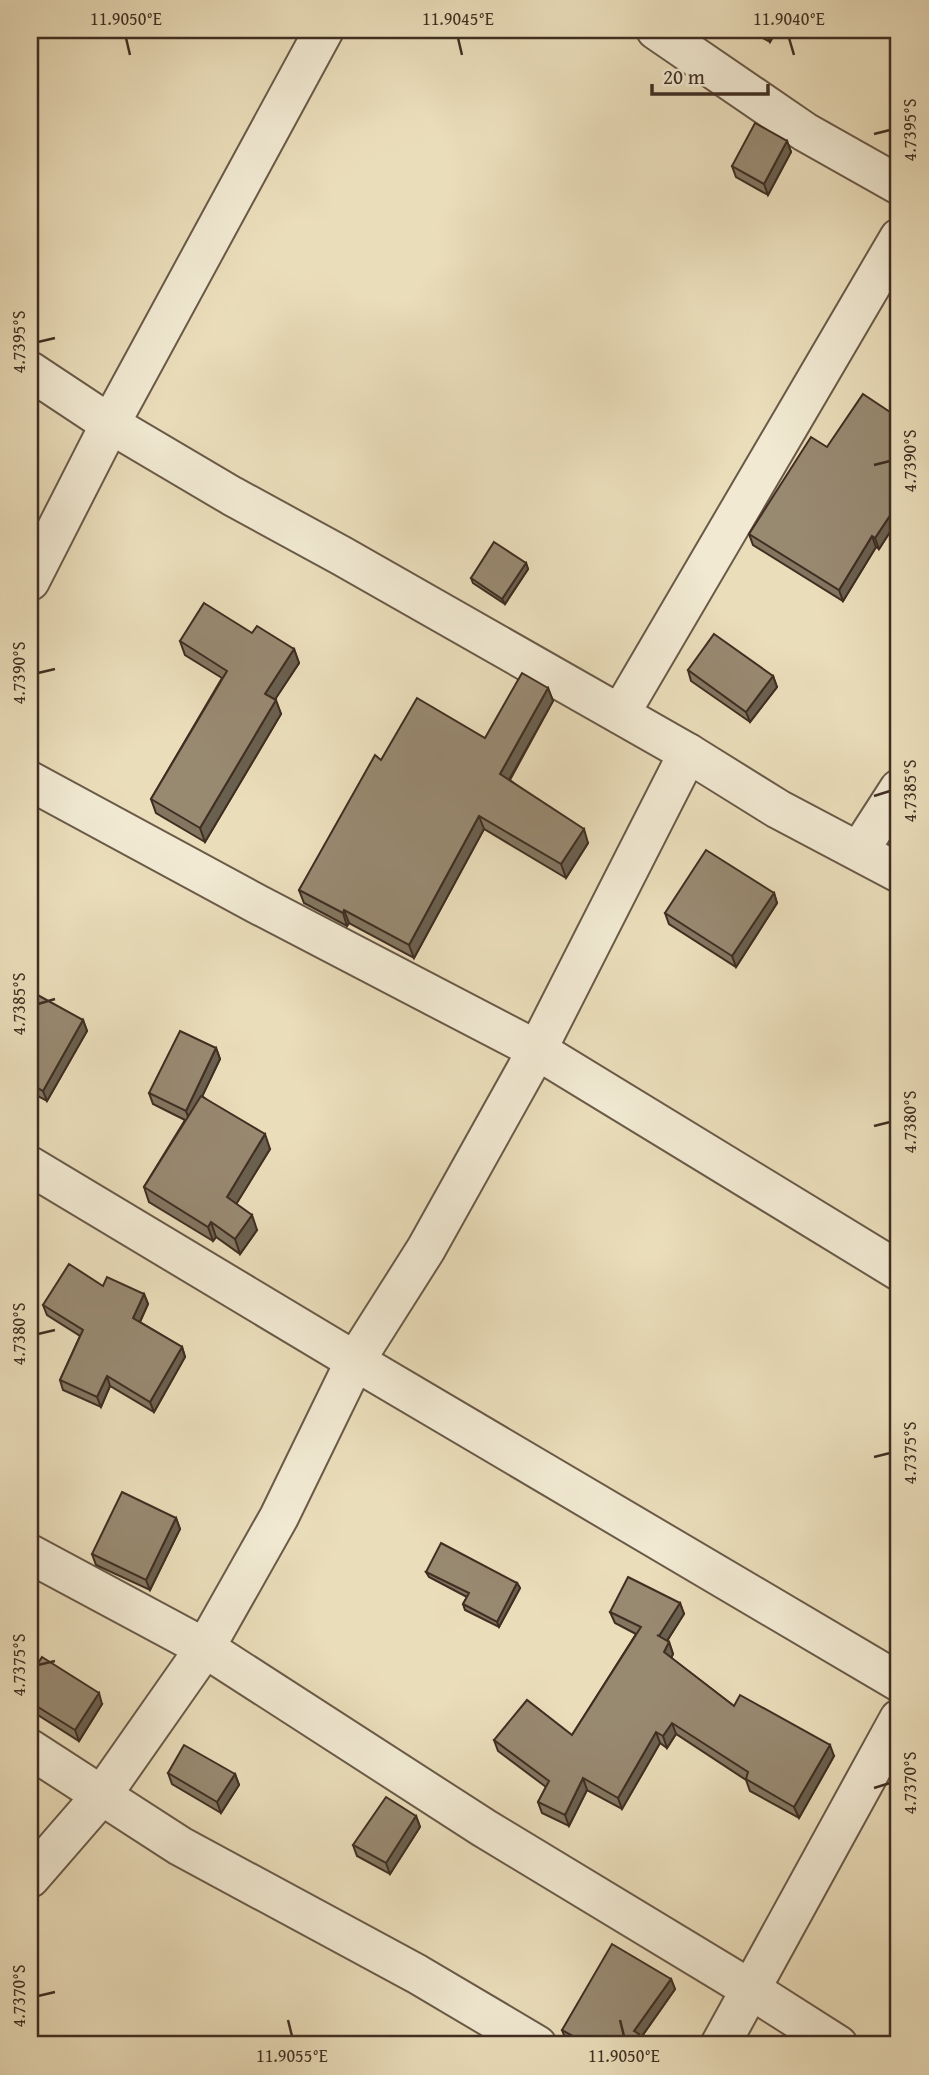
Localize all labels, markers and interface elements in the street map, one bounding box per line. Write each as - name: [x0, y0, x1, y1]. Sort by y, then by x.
- text: 11.9050°E: [90, 5, 162, 32]
- text: 11.9045°E: [422, 5, 494, 32]
- text: 11.9040°E: [753, 5, 825, 32]
- scale bar: [652, 52, 768, 96]
- text: 20 m: [663, 61, 705, 92]
- text: 4.7395°S: [896, 98, 923, 161]
- text: 4.7395°S: [5, 310, 32, 373]
- text: 4.7390°S: [896, 429, 923, 492]
- text: 4.7390°S: [5, 641, 32, 704]
- text: 4.7385°S: [896, 759, 923, 822]
- text: 4.7385°S: [5, 972, 32, 1035]
- text: 4.7380°S: [896, 1090, 923, 1153]
- text: 4.7380°S: [5, 1302, 32, 1365]
- text: 4.7375°S: [896, 1421, 923, 1484]
- text: 4.7375°S: [5, 1633, 32, 1696]
- text: 4.7370°S: [896, 1751, 923, 1814]
- text: 4.7370°S: [5, 1964, 32, 2027]
- text: 11.9055°E: [256, 2042, 328, 2069]
- text: 11.9050°E: [588, 2042, 660, 2069]

